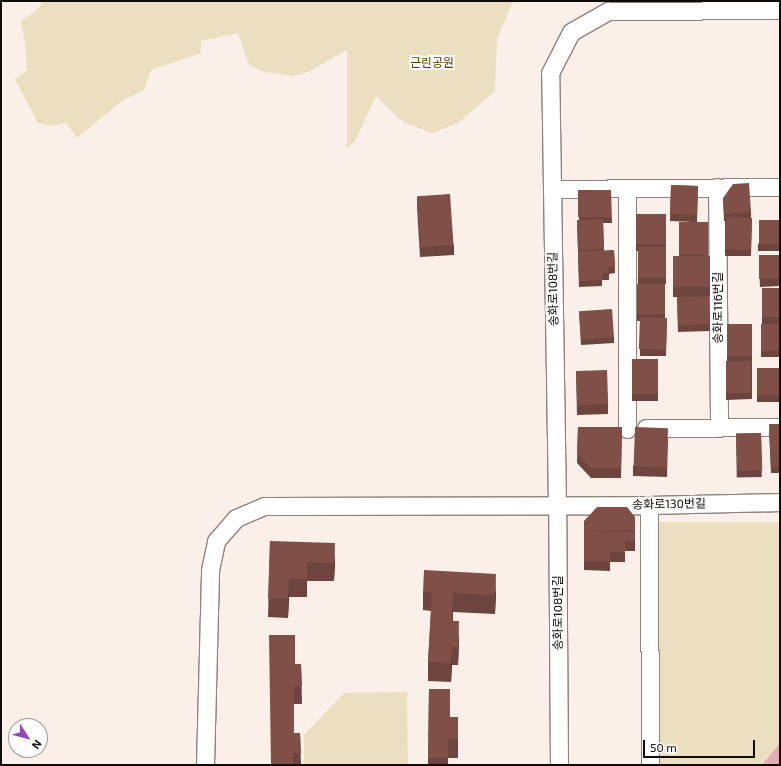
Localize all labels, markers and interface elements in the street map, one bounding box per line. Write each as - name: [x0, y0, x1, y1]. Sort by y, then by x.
- park label: 근린공원: [410, 56, 454, 70]
- street label: 송화로108번길: [545, 252, 561, 326]
- street label: 송화로116번길: [711, 272, 725, 344]
- street label: 송화로130번길: [632, 496, 706, 512]
- street label: 송화로108번길: [551, 576, 565, 650]
- north arrow: [8, 718, 48, 758]
- scale bar: [645, 732, 757, 758]
- text: N: [30, 738, 45, 752]
- text: 50 m: [650, 740, 677, 754]

